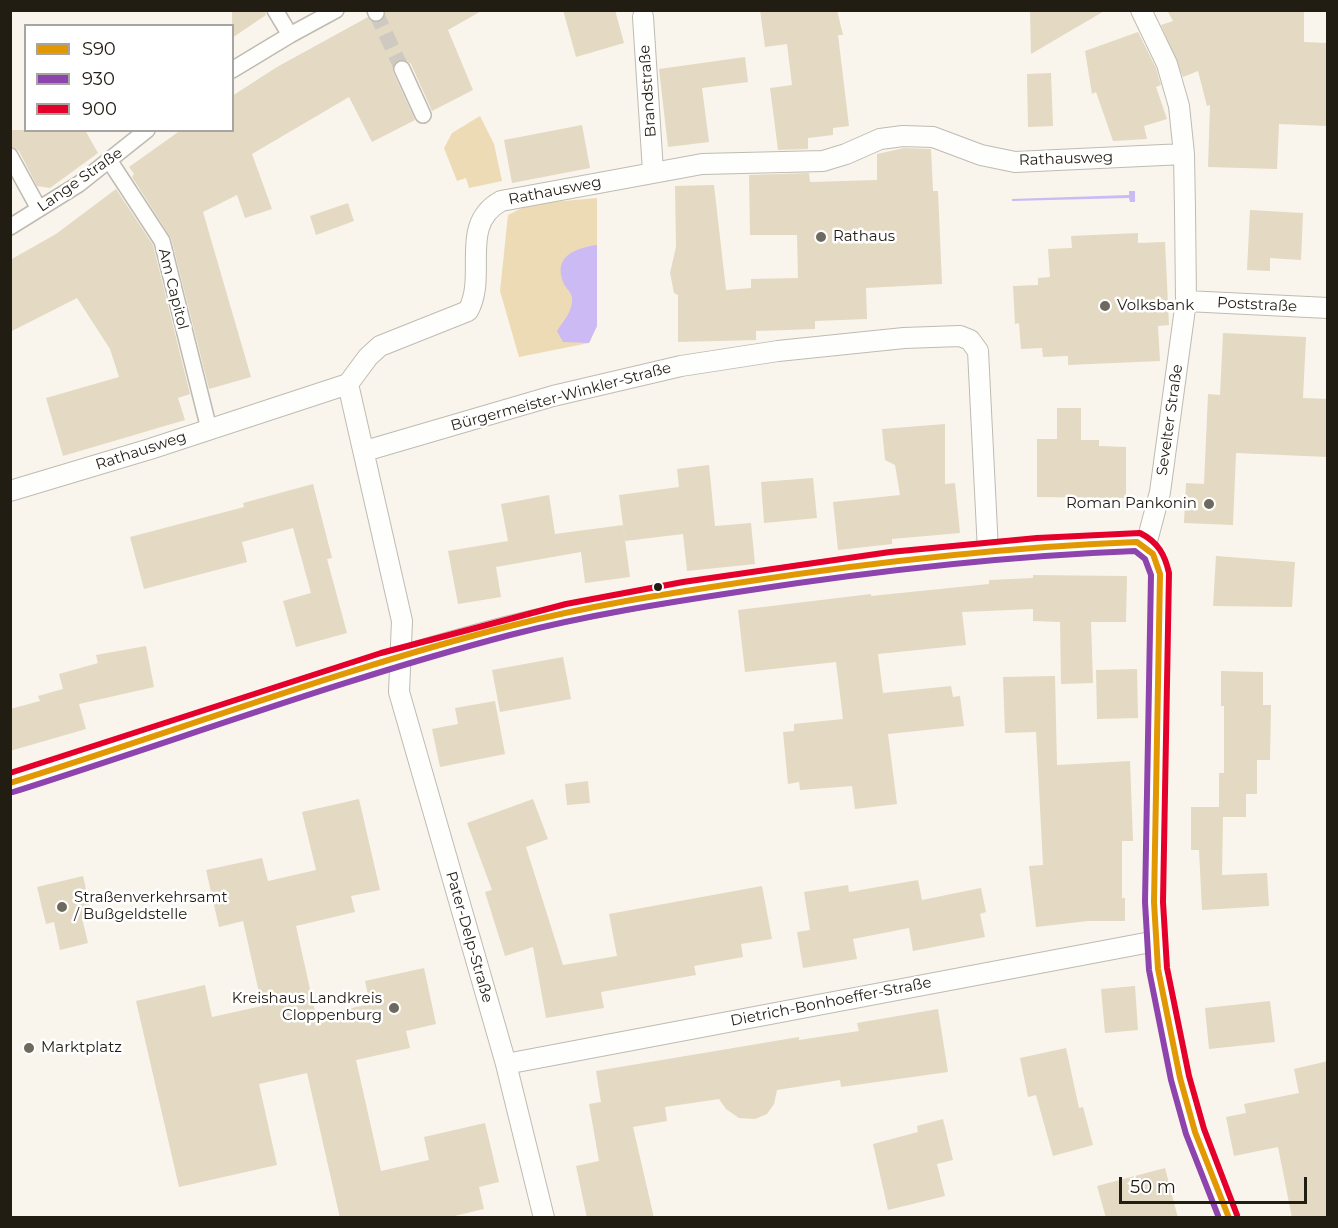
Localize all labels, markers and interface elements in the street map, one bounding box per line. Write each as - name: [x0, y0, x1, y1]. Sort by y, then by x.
- legend: [24, 24, 234, 132]
- text: S90: [82, 38, 116, 60]
- street label: Brandstraße: [636, 44, 660, 138]
- text: 930: [82, 68, 115, 90]
- text: 900: [82, 98, 117, 120]
- street label: Lange Straße: [34, 144, 126, 216]
- street label: Rathausweg: [1019, 148, 1113, 170]
- street label: Rathausweg: [507, 173, 603, 209]
- place label: Rathaus: [833, 228, 895, 246]
- marker: Rathaus: [814, 230, 828, 244]
- street label: Am Capitol: [154, 246, 192, 332]
- street label: Poststraße: [1217, 294, 1297, 316]
- place label: Volksbank: [1117, 297, 1194, 315]
- marker: Volksbank: [1098, 299, 1112, 313]
- street label: Bürgermeister-Winkler-Straße: [449, 359, 673, 435]
- street label: Sevelter Straße: [1153, 363, 1187, 477]
- street label: Rathausweg: [93, 428, 189, 474]
- place label: Roman Pankonin: [1066, 495, 1197, 513]
- marker: Roman Pankonin: [1202, 497, 1216, 511]
- unlabelled marker: [652, 581, 664, 593]
- street label: Pater-Delp-Straße: [442, 869, 496, 1005]
- place label: Straßenverkehrsamt / Bußgeldstelle: [74, 889, 228, 924]
- marker: Straßenverkehrsamt / Bußgeldstelle: [55, 900, 69, 914]
- street label: Dietrich-Bonhoeffer-Straße: [729, 974, 933, 1030]
- place label: Kreishaus Landkreis Cloppenburg: [232, 990, 382, 1025]
- marker: Kreishaus Landkreis Cloppenburg: [387, 1001, 401, 1015]
- place label: Marktplatz: [41, 1039, 122, 1057]
- marker: Marktplatz: [22, 1041, 36, 1055]
- scale bar: [1122, 1165, 1310, 1203]
- text: 50 m: [1130, 1176, 1176, 1198]

